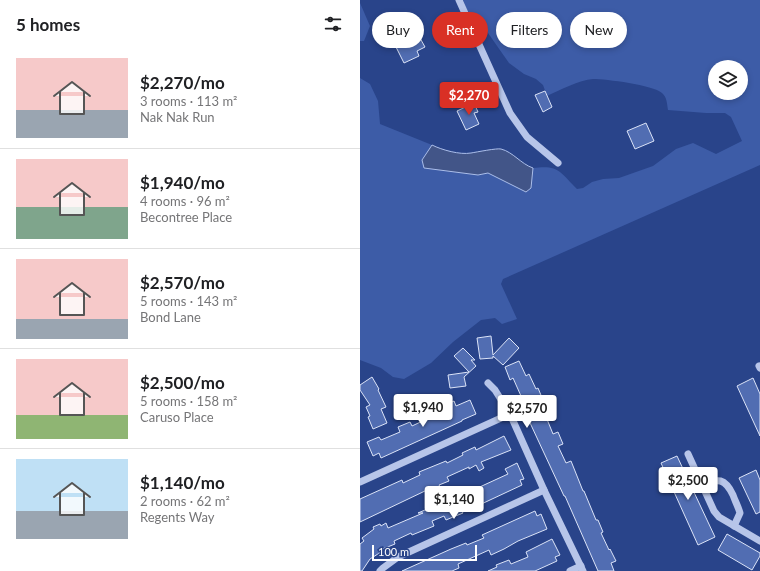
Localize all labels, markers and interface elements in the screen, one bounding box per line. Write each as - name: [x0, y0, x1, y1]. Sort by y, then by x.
- chip: Buy: [372, 12, 424, 48]
- chip: Rent: [432, 12, 488, 48]
- chip: Filters: [496, 12, 562, 48]
- chip: New: [570, 12, 627, 48]
- icon: filters: [322, 13, 344, 35]
- text: 5 homes: [16, 14, 80, 35]
- map controls: [708, 60, 748, 100]
- button: layers: [708, 60, 748, 100]
- text: $2,270/mo: [140, 72, 225, 93]
- icon: home: [48, 74, 96, 122]
- pin: $2,270: [436, 82, 502, 116]
- text: $2,270: [449, 87, 489, 103]
- text: 3 rooms · 113 m²: [140, 93, 237, 109]
- text: Nak Nak Run: [140, 109, 215, 125]
- text: $1,940/mo: [140, 172, 225, 193]
- icon: home: [48, 175, 96, 223]
- text: 4 rooms · 96 m²: [140, 193, 230, 209]
- text: Becontree Place: [140, 209, 232, 225]
- text: $2,570/mo: [140, 272, 225, 293]
- icon: home: [48, 275, 96, 323]
- text: 5 rooms · 143 m²: [140, 293, 237, 309]
- text: Bond Lane: [140, 309, 201, 325]
- text: $2,500/mo: [140, 372, 225, 393]
- icon: home: [48, 375, 96, 423]
- text: 5 rooms · 158 m²: [140, 393, 237, 409]
- pin: $1,940: [390, 394, 456, 428]
- pin: $2,570: [494, 395, 560, 429]
- text: $1,940: [403, 399, 443, 415]
- text: $2,570: [507, 400, 547, 416]
- text: Caruso Place: [140, 409, 214, 425]
- pin: $2,500: [655, 467, 721, 501]
- text: $1,140/mo: [140, 472, 225, 493]
- text: $2,500: [668, 472, 708, 488]
- icon: home: [48, 475, 96, 523]
- pin: $1,140: [421, 486, 487, 520]
- text: $1,140: [434, 491, 474, 507]
- text: 2 rooms · 62 m²: [140, 493, 230, 509]
- text: Regents Way: [140, 509, 214, 525]
- scale bar: [372, 543, 477, 562]
- text: 100 m: [378, 545, 409, 558]

